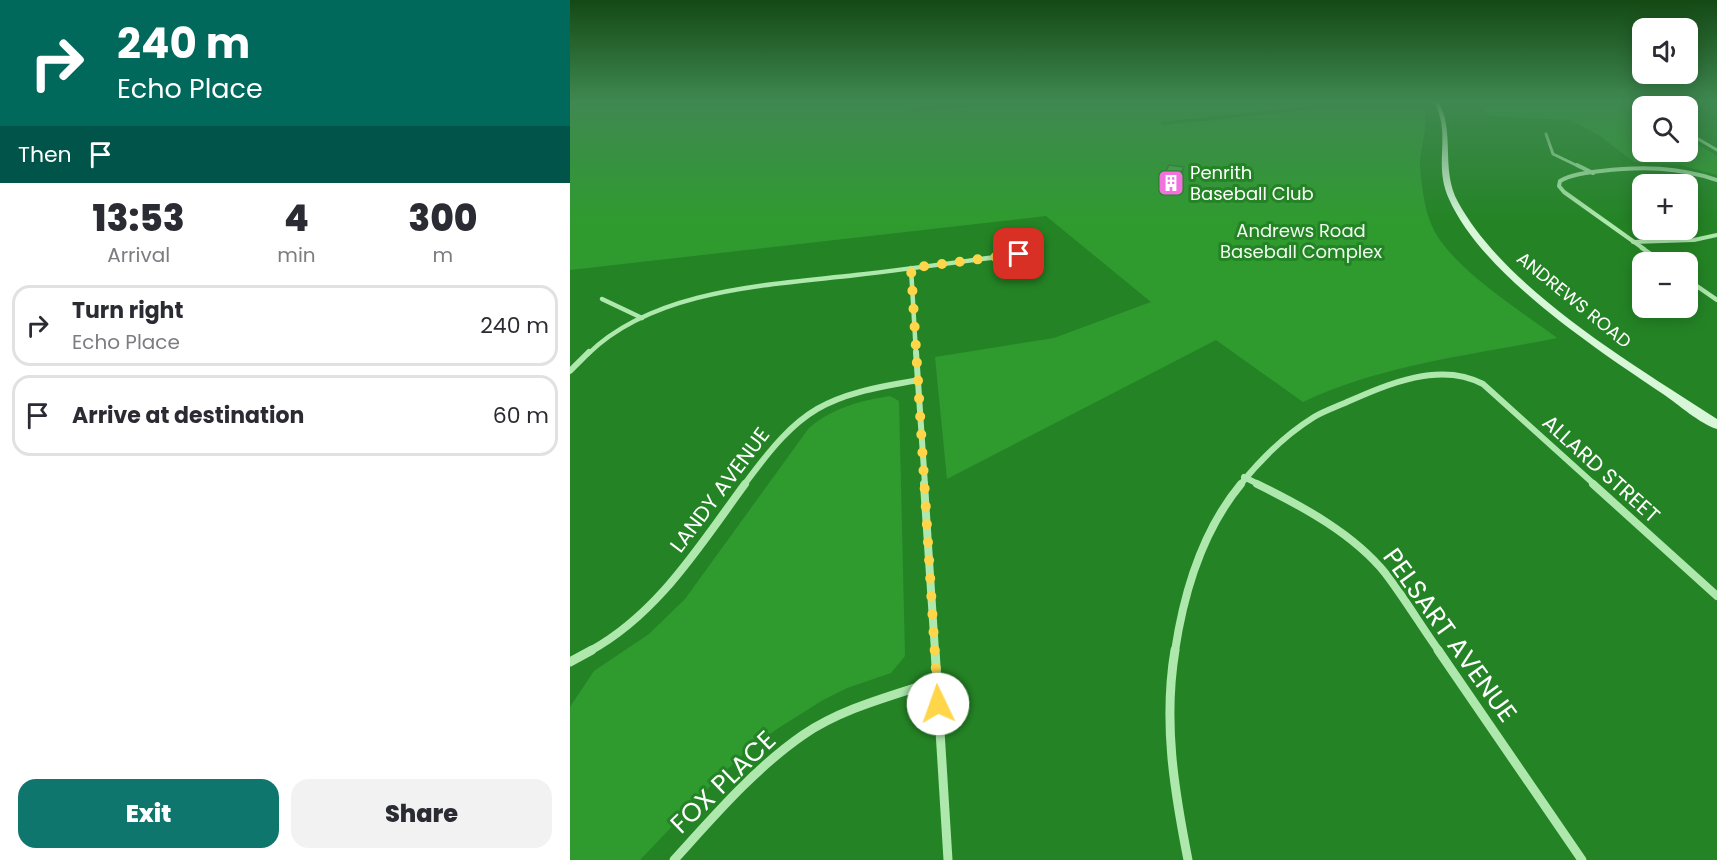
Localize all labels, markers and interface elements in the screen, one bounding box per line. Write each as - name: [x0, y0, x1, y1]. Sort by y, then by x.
- text: 240 m: [117, 14, 250, 73]
- map controls: [1632, 18, 1698, 318]
- button: sound: [1632, 18, 1698, 84]
- icon: right: [18, 24, 96, 102]
- text: Echo Place: [117, 70, 263, 107]
- button: search: [1632, 96, 1698, 162]
- icon: arrive: [84, 138, 117, 171]
- text: Then: [18, 139, 72, 170]
- place label: Penrith Baseball Club: [1190, 160, 1314, 206]
- building icon: Penrith Baseball Club: [1156, 168, 1186, 198]
- button: +: [1632, 174, 1698, 240]
- text: 13:53: [93, 193, 185, 244]
- text: 4: [284, 193, 309, 244]
- text: 300: [408, 193, 477, 244]
- park label: Andrews Road Baseball Complex: [1220, 218, 1382, 264]
- pin: [993, 228, 1044, 279]
- icon: arrive: [1002, 237, 1035, 270]
- text: Arrival: [107, 241, 170, 269]
- text: min: [277, 241, 316, 269]
- text: m: [433, 241, 453, 269]
- street label: ANDREWS ROAD: [1512, 246, 1637, 354]
- button: −: [1632, 252, 1698, 318]
- text: Turn right: [72, 295, 183, 326]
- icon: right: [21, 309, 54, 342]
- text: 240 m: [480, 310, 549, 341]
- text: Echo Place: [72, 328, 180, 356]
- icon: arrive: [21, 399, 54, 432]
- text: Arrive at destination: [72, 400, 304, 431]
- text: 60 m: [493, 400, 549, 431]
- street label: ALLARD STREET: [1536, 408, 1666, 529]
- street label: LANDY AVENUE: [663, 421, 776, 558]
- street label: PELSART AVENUE: [1375, 541, 1525, 729]
- position arrow: [906, 672, 970, 736]
- street label: FOX PLACE: [662, 723, 784, 841]
- button: Exit: [18, 779, 279, 848]
- button: Share: [291, 779, 552, 848]

